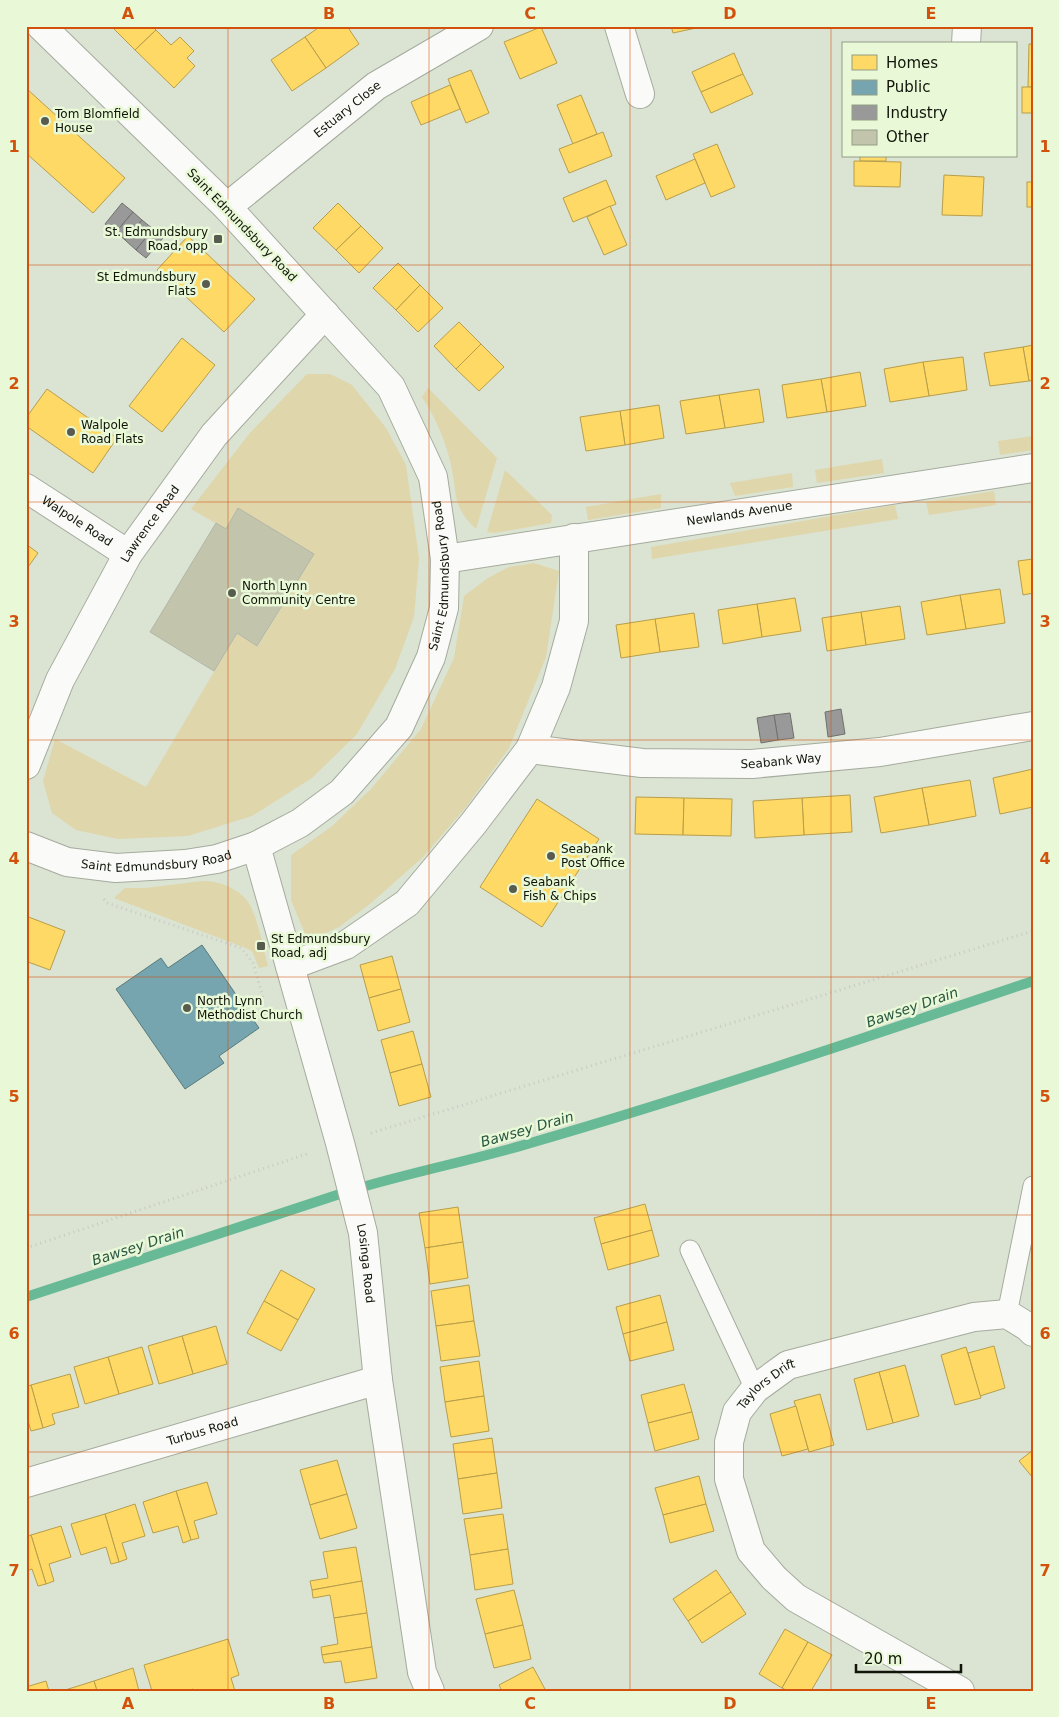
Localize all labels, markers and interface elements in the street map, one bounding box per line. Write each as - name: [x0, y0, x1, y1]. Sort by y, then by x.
- text: A: [122, 4, 135, 23]
- text: B: [323, 4, 335, 23]
- text: C: [524, 4, 536, 23]
- text: D: [723, 4, 737, 23]
- text: E: [926, 4, 936, 23]
- legend: [842, 42, 1016, 158]
- text: Homes: [886, 54, 938, 72]
- street label: Estuary Close: [311, 78, 383, 141]
- text: Public: [886, 78, 930, 96]
- text: Industry: [886, 104, 948, 122]
- place label: Tom Blomfield House: [54, 107, 140, 135]
- marker: Tom Blomfield House: [39, 115, 51, 127]
- text: Other: [886, 128, 929, 146]
- text: 1: [8, 137, 20, 156]
- text: 1: [1039, 137, 1051, 156]
- street label: Saint Edmundsbury Road: [184, 166, 300, 284]
- place label: St. Edmundsbury Road, opp: [105, 225, 208, 253]
- marker: St. Edmundsbury Road, opp: [212, 233, 224, 245]
- place label: St Edmundsbury Flats: [97, 270, 196, 298]
- marker: St Edmundsbury Flats: [200, 278, 212, 290]
- text: 2: [8, 374, 20, 393]
- text: 2: [1039, 374, 1051, 393]
- place label: Walpole Road Flats: [81, 418, 143, 446]
- marker: Walpole Road Flats: [65, 426, 77, 438]
- street label: Lawrence Road: [118, 483, 182, 565]
- street label: Walpole Road: [39, 493, 115, 549]
- street label: Newlands Avenue: [686, 498, 793, 529]
- street label: Saint Edmundsbury Road: [426, 500, 452, 652]
- place label: North Lynn Community Centre: [242, 579, 355, 607]
- marker: North Lynn Community Centre: [226, 587, 238, 599]
- text: 3: [8, 612, 20, 631]
- text: 3: [1039, 612, 1051, 631]
- street label: Seabank Way: [740, 751, 822, 771]
- place label: Seabank Post Office: [561, 842, 625, 870]
- street label: Saint Edmundsbury Road: [80, 848, 233, 875]
- text: 4: [8, 849, 20, 868]
- text: 4: [1039, 849, 1051, 868]
- marker: Seabank Post Office: [545, 850, 557, 862]
- place label: Seabank Fish & Chips: [523, 875, 596, 903]
- marker: Seabank Fish & Chips: [507, 883, 519, 895]
- place label: St Edmundsbury Road, adj: [271, 932, 370, 960]
- marker: St Edmundsbury Road, adj: [255, 940, 267, 952]
- water label: Bawsey Drain: [864, 984, 960, 1030]
- place label: North Lynn Methodist Church: [197, 994, 303, 1022]
- marker: North Lynn Methodist Church: [181, 1002, 193, 1014]
- text: 5: [8, 1087, 20, 1106]
- text: 5: [1039, 1087, 1051, 1106]
- water label: Bawsey Drain: [479, 1108, 575, 1150]
- street label: Losinga Road: [354, 1222, 377, 1304]
- water label: Bawsey Drain: [90, 1224, 186, 1268]
- text: 6: [8, 1324, 20, 1343]
- text: 6: [1039, 1324, 1051, 1343]
- street label: Taylors Drift: [734, 1356, 797, 1413]
- street label: Turbus Road: [164, 1414, 240, 1449]
- text: 7: [8, 1561, 20, 1580]
- text: 7: [1039, 1561, 1051, 1580]
- scale bar: [856, 1642, 962, 1674]
- text: 20 m: [864, 1650, 902, 1668]
- text: A: [122, 1694, 135, 1713]
- text: B: [323, 1694, 335, 1713]
- text: C: [524, 1694, 536, 1713]
- text: D: [723, 1694, 737, 1713]
- text: E: [926, 1694, 936, 1713]

